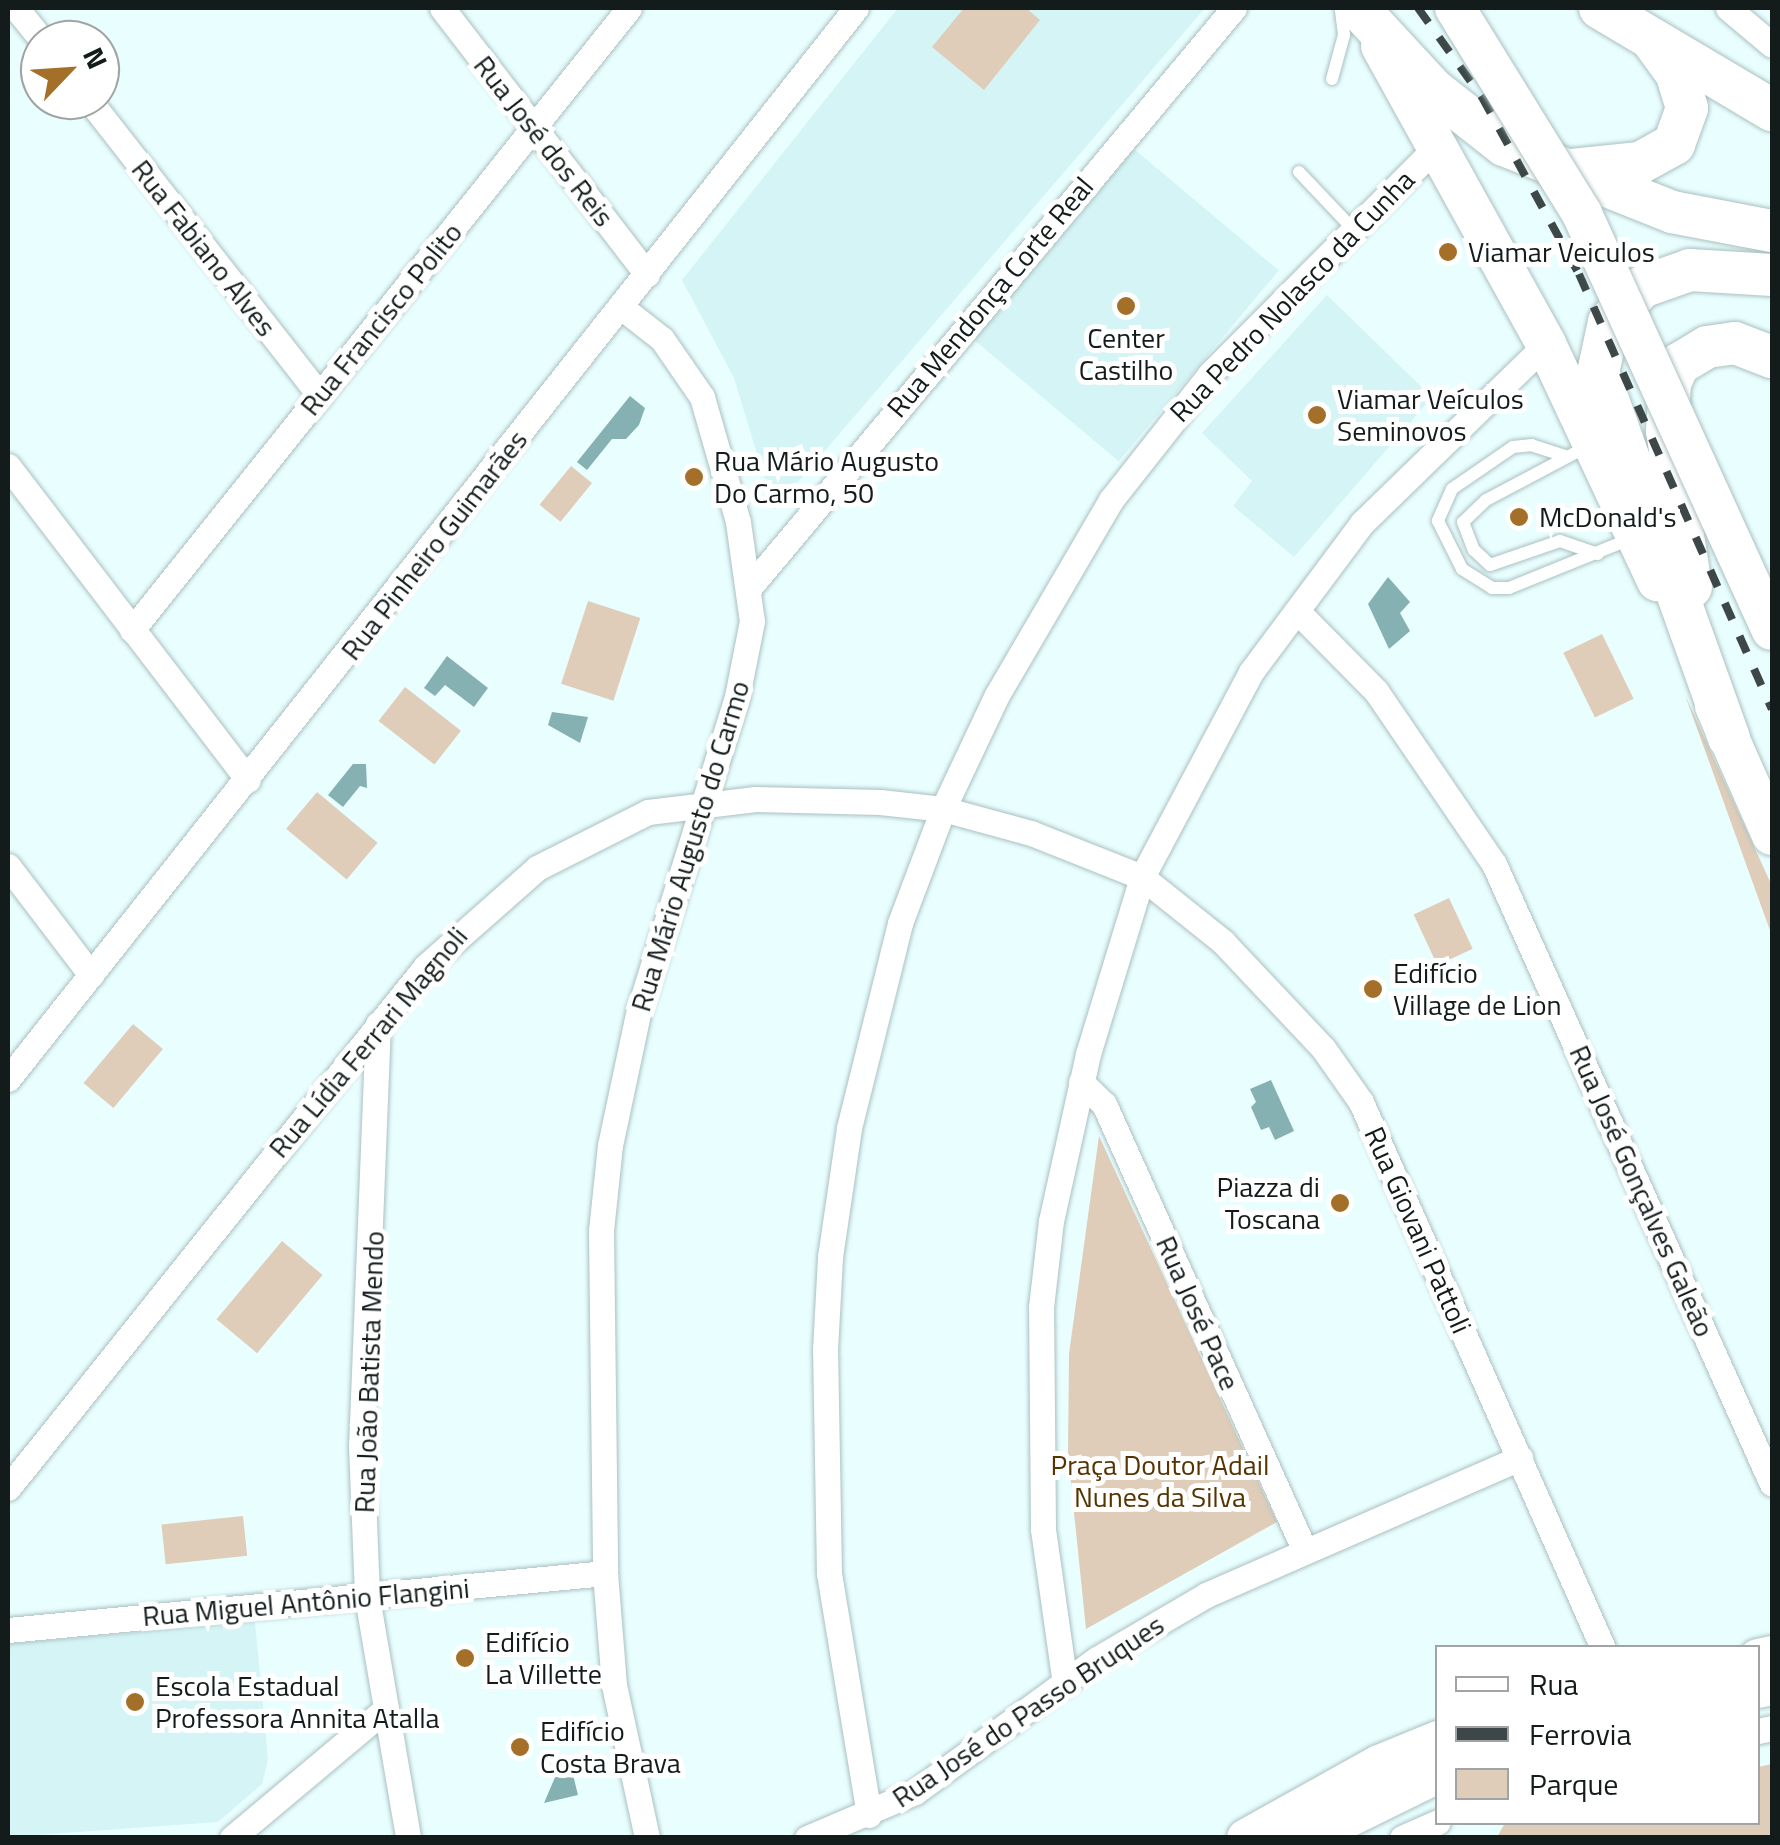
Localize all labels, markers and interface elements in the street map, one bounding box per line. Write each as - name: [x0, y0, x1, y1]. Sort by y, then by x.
- north arrow: [20, 20, 120, 120]
- text: N: [72, 40, 119, 76]
- street label: Rua José dos Reis: [467, 49, 621, 233]
- street label: Rua Fabiano Alves: [125, 153, 283, 343]
- street label: Rua Pedro Nolasco da Cunha: [1163, 163, 1421, 429]
- street label: Rua Mendonça Corte Real: [880, 170, 1100, 424]
- street label: Rua Francisco Polito: [293, 216, 469, 422]
- place label: Viamar Veiculos: [1468, 235, 1655, 269]
- marker: Viamar Veiculos: [1437, 241, 1459, 263]
- marker: Center Castilho: [1115, 295, 1137, 317]
- place label: Center Castilho: [1079, 321, 1173, 387]
- place label: Viamar Veículos Seminovos: [1337, 382, 1524, 448]
- marker: Viamar Veículos Seminovos: [1306, 404, 1328, 426]
- street label: Rua Pinheiro Guimarães: [334, 423, 534, 667]
- place label: Rua Mário Augusto Do Carmo, 50: [714, 444, 939, 510]
- marker: Rua Mário Augusto Do Carmo, 50: [683, 466, 705, 488]
- place label: McDonald's: [1539, 500, 1676, 534]
- marker: McDonald's: [1508, 506, 1530, 528]
- street label: Rua Mário Augusto do Carmo: [624, 677, 756, 1015]
- street label: Rua Lídia Ferrari Magnoli: [262, 920, 474, 1164]
- place label: Edifício Village de Lion: [1393, 956, 1562, 1022]
- marker: Edifício Village de Lion: [1362, 978, 1384, 1000]
- street label: Rua José Gonçalves Galeão: [1563, 1040, 1721, 1342]
- street label: Rua Giovani Pattoli: [1357, 1122, 1479, 1338]
- place label: Piazza di Toscana: [1217, 1170, 1320, 1236]
- marker: Piazza di Toscana: [1329, 1192, 1351, 1214]
- street label: Rua João Batista Mendo: [347, 1230, 391, 1514]
- street label: Rua José Pace: [1149, 1231, 1247, 1395]
- park label: Praça Doutor Adail Nunes da Silva: [1051, 1448, 1269, 1514]
- street label: Rua Miguel Antônio Flangini: [141, 1571, 471, 1633]
- street label: Rua José do Passo Bruques: [886, 1608, 1170, 1814]
- place label: Edifício La Villette: [485, 1625, 602, 1691]
- legend: [1435, 1645, 1760, 1825]
- marker: Edifício La Villette: [454, 1647, 476, 1669]
- text: Rua: [1529, 1661, 1578, 1707]
- place label: Escola Estadual Professora Annita Atalla: [155, 1669, 440, 1735]
- marker: Escola Estadual Professora Annita Atalla: [124, 1691, 146, 1713]
- text: Ferrovia: [1529, 1711, 1631, 1757]
- place label: Edifício Costa Brava: [540, 1714, 681, 1780]
- marker: Edifício Costa Brava: [509, 1736, 531, 1758]
- text: Parque: [1529, 1761, 1619, 1807]

